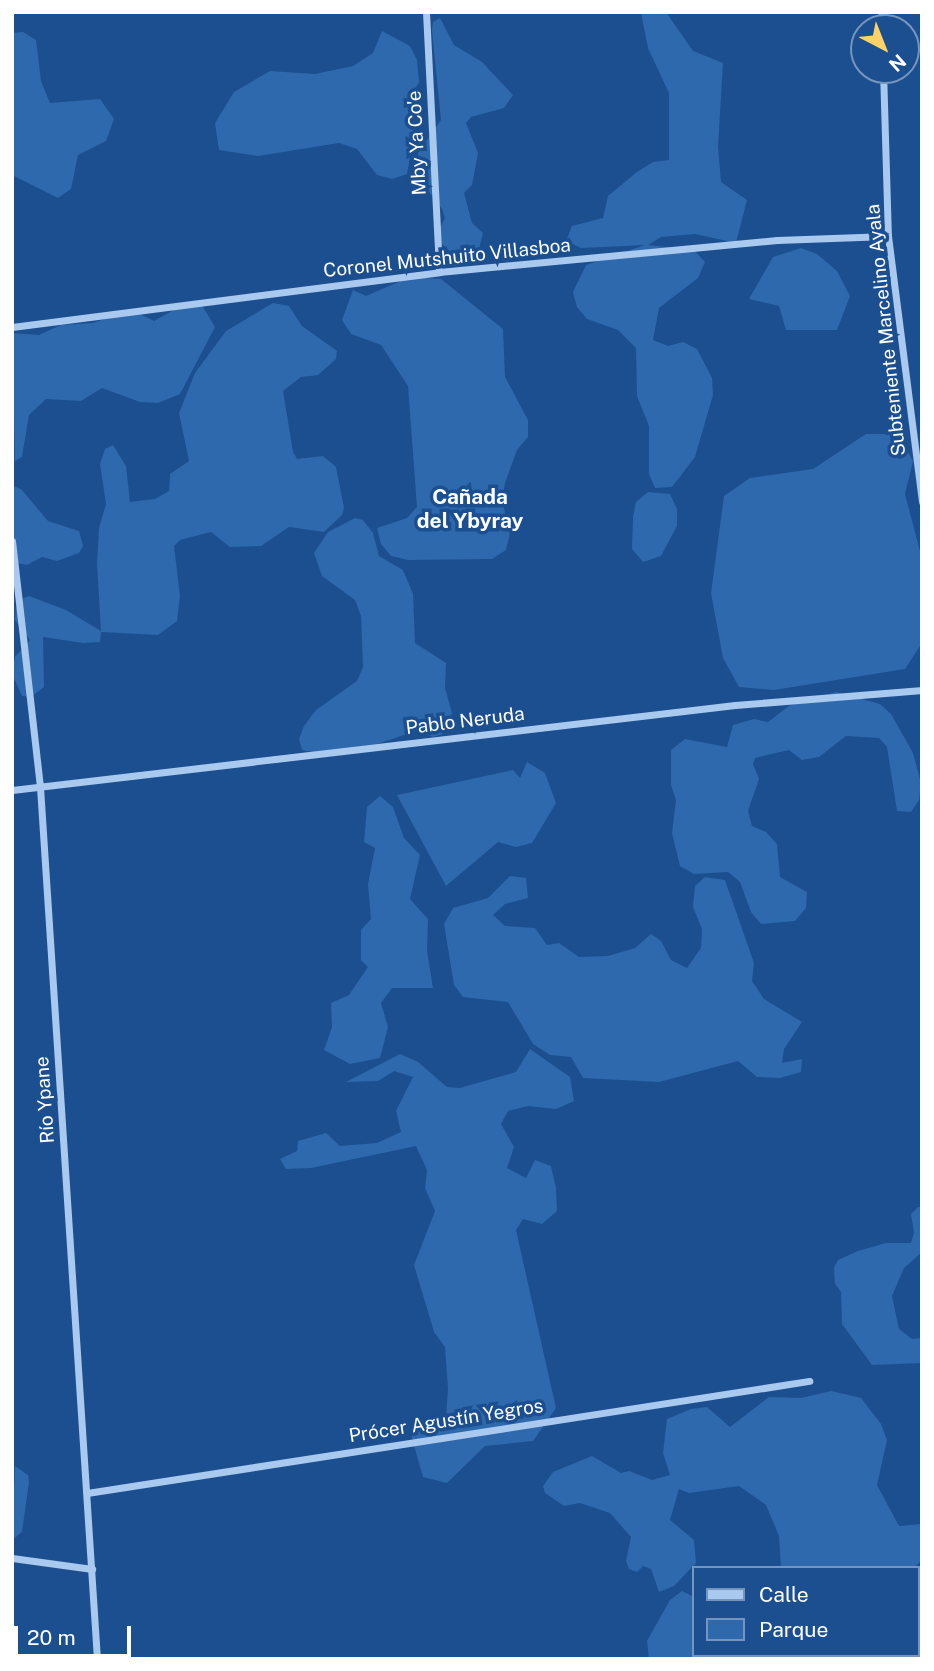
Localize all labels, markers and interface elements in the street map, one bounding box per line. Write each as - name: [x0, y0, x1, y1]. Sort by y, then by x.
- north arrow: [850, 14, 920, 84]
- text: N: [885, 50, 911, 76]
- street label: Mby Ya Co'e: [403, 90, 431, 196]
- street label: Subteniente Marcelino Ayala: [861, 203, 911, 457]
- street label: Coronel Mutshuito Villasboa: [322, 234, 572, 282]
- district label: Cañada del Ybyray: [417, 484, 523, 534]
- street label: Pablo Neruda: [404, 702, 526, 740]
- street label: Río Ypane: [31, 1056, 59, 1144]
- street label: Prócer Agustín Yegros: [347, 1394, 545, 1448]
- legend: [692, 1566, 920, 1657]
- text: Calle: [759, 1582, 809, 1607]
- scale bar: [18, 1612, 135, 1656]
- text: Parque: [759, 1617, 828, 1642]
- text: 20 m: [27, 1625, 76, 1650]

